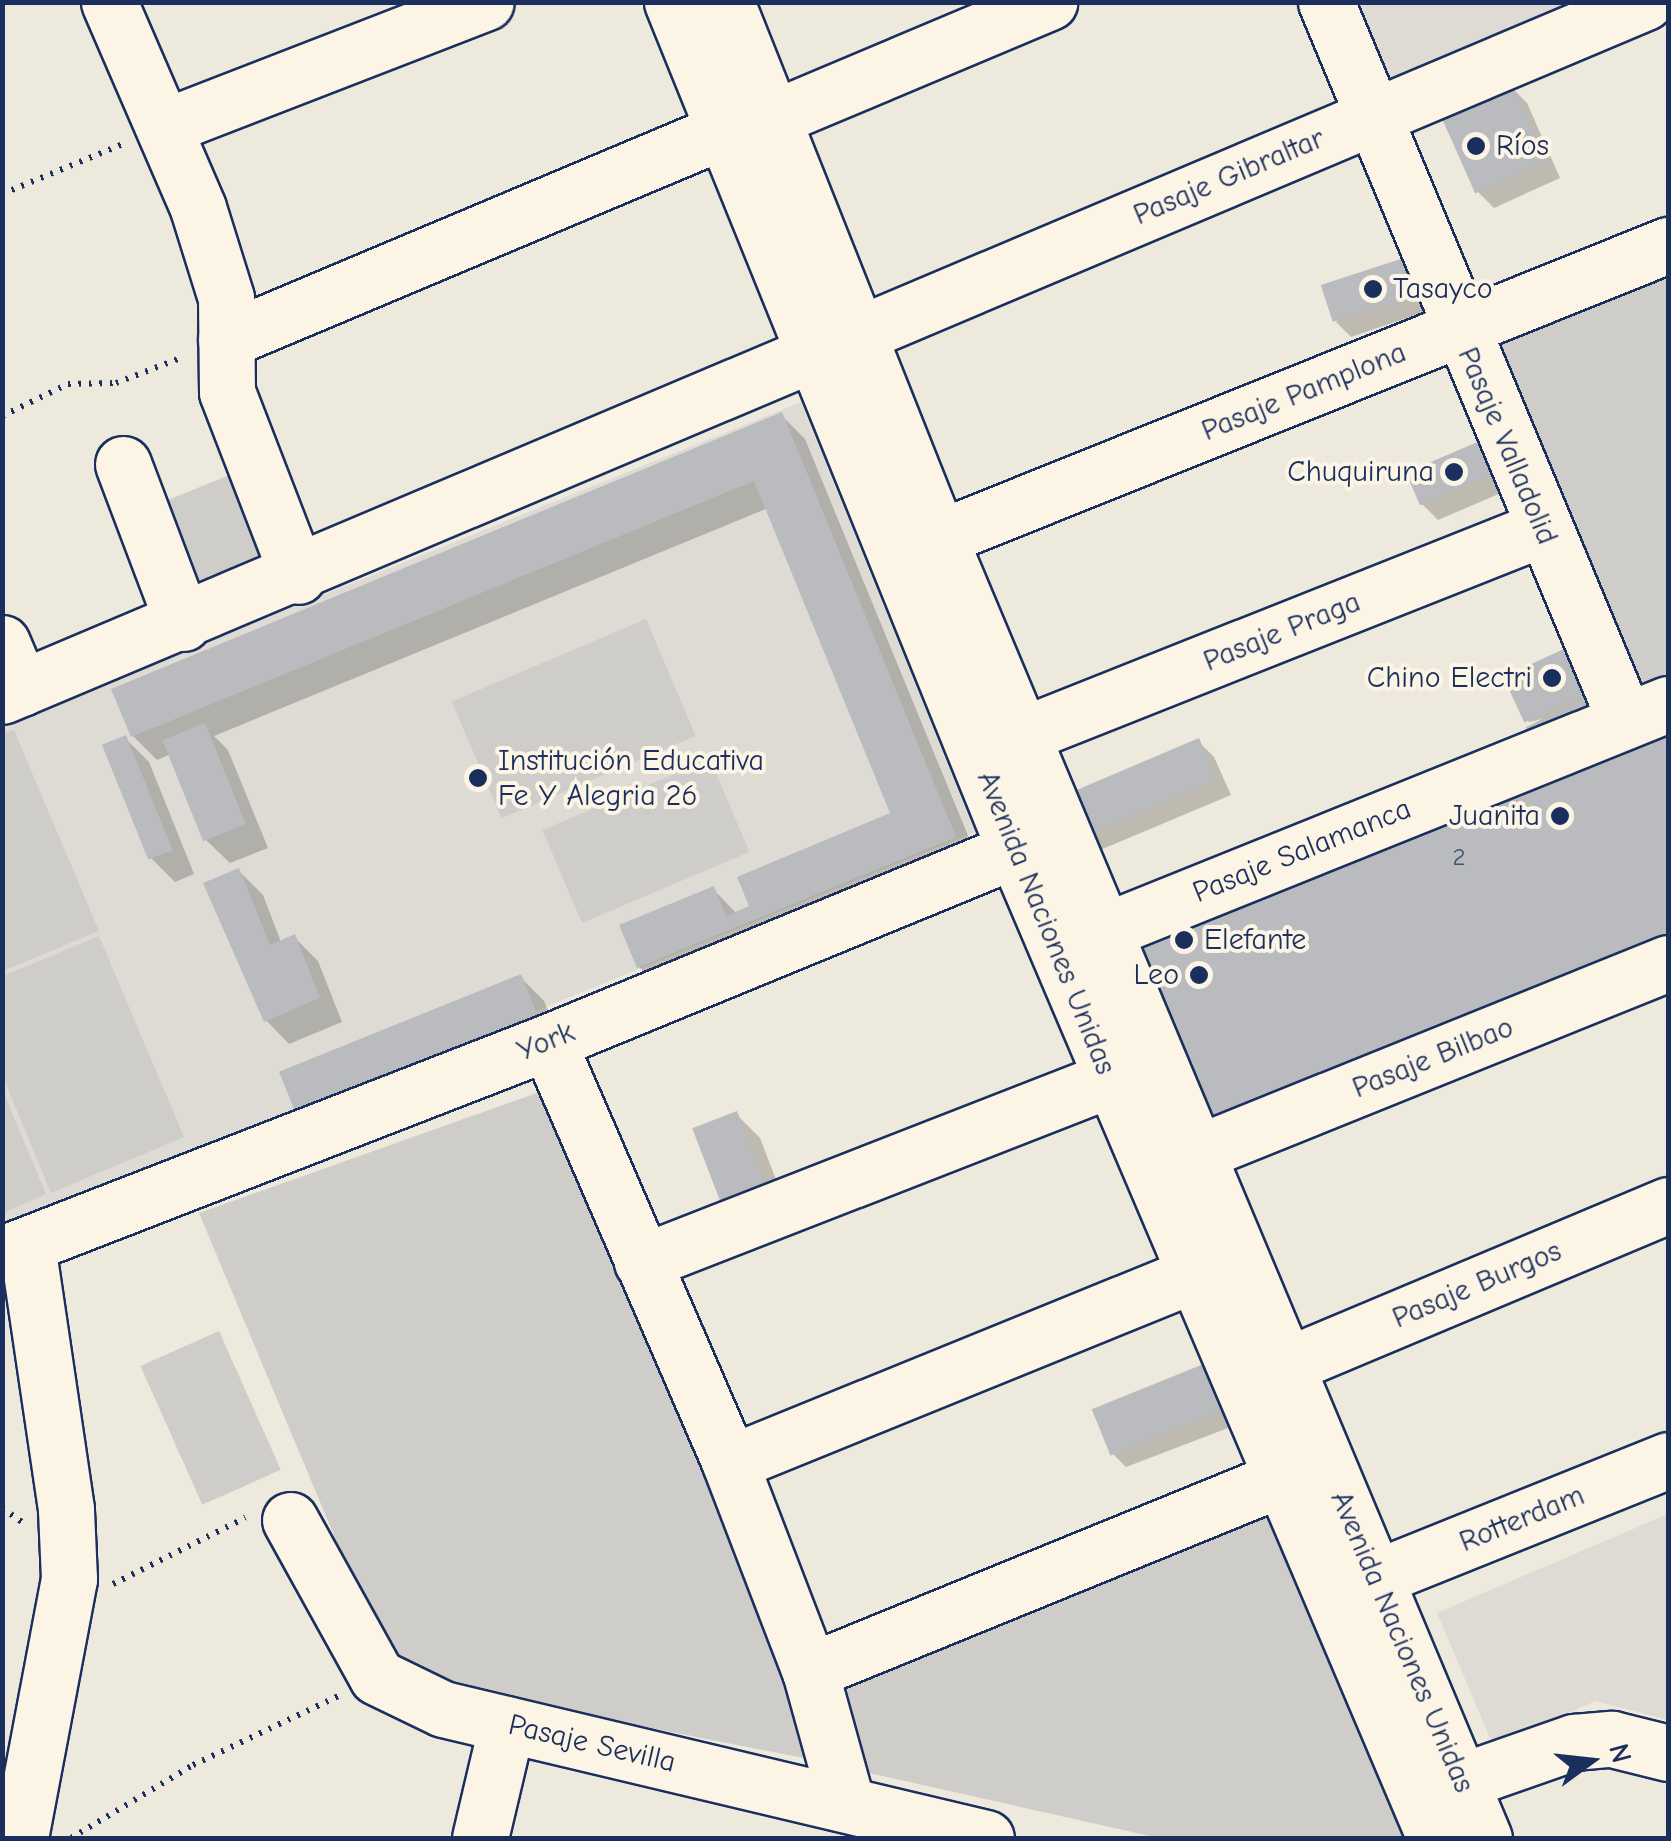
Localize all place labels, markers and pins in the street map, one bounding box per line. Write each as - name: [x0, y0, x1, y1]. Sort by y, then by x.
- place label: Ríos: [1496, 128, 1549, 164]
- marker: Ríos: [1465, 135, 1487, 157]
- place label: Tasayco: [1393, 271, 1493, 307]
- marker: Tasayco: [1362, 278, 1384, 300]
- place label: Chuquiruna: [1287, 454, 1434, 490]
- marker: Chuquiruna: [1443, 461, 1465, 483]
- place label: Chino Electri: [1367, 660, 1532, 696]
- marker: Chino Electri: [1541, 667, 1563, 689]
- place label: Institución Educativa Fe Y Alegria 26: [498, 743, 764, 814]
- marker: Institución Educativa Fe Y Alegria 26: [467, 767, 489, 789]
- place label: Juanita: [1449, 798, 1540, 834]
- marker: Juanita: [1549, 805, 1571, 827]
- place label: Elefante: [1204, 922, 1306, 958]
- marker: Elefante: [1173, 929, 1195, 951]
- place label: Leo: [1134, 957, 1179, 993]
- marker: Leo: [1188, 964, 1210, 986]

